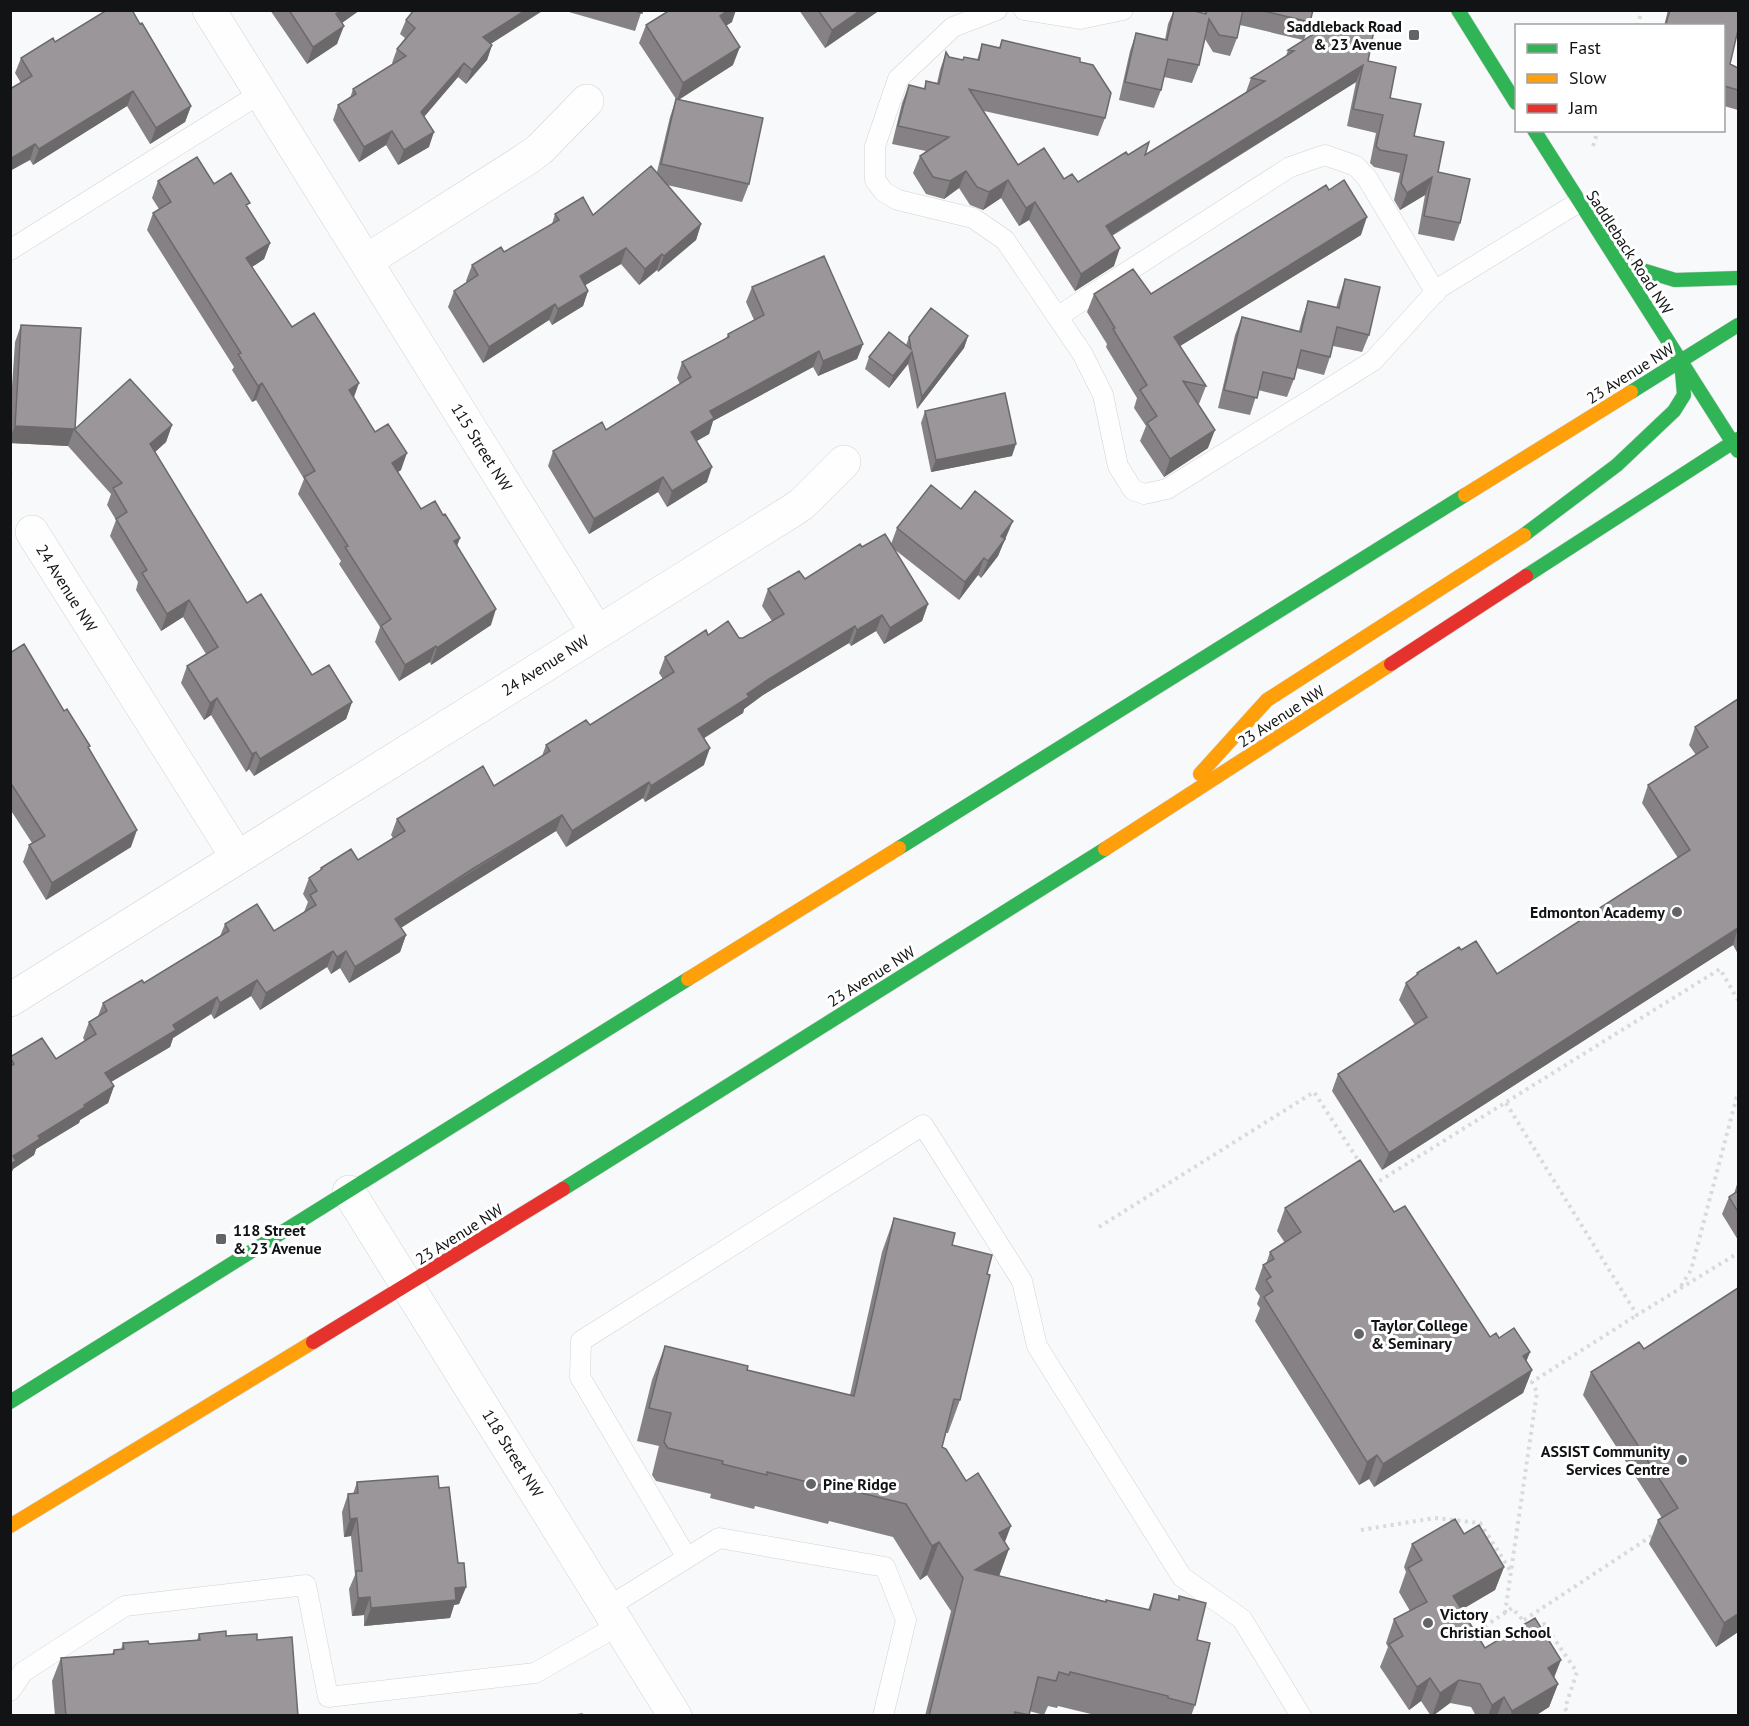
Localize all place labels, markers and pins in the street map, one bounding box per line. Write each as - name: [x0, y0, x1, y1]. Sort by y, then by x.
- place label: Saddleback Road & 23 Avenue: [1287, 16, 1402, 54]
- marker: Saddleback Road & 23 Avenue: [1407, 28, 1421, 42]
- place label: Edmonton Academy: [1530, 902, 1665, 922]
- marker: Edmonton Academy: [1670, 905, 1684, 919]
- place label: 118 Street & 23 Avenue: [233, 1220, 322, 1258]
- marker: 118 Street & 23 Avenue: [214, 1232, 228, 1246]
- place label: Taylor College & Seminary: [1371, 1315, 1468, 1353]
- marker: Taylor College & Seminary: [1352, 1327, 1366, 1341]
- place label: ASSIST Community Services Centre: [1541, 1441, 1670, 1479]
- marker: ASSIST Community Services Centre: [1675, 1453, 1689, 1467]
- place label: Pine Ridge: [823, 1474, 897, 1494]
- marker: Pine Ridge: [804, 1477, 818, 1491]
- place label: Victory Christian School: [1439, 1604, 1551, 1642]
- marker: Victory Christian School: [1421, 1616, 1435, 1630]

